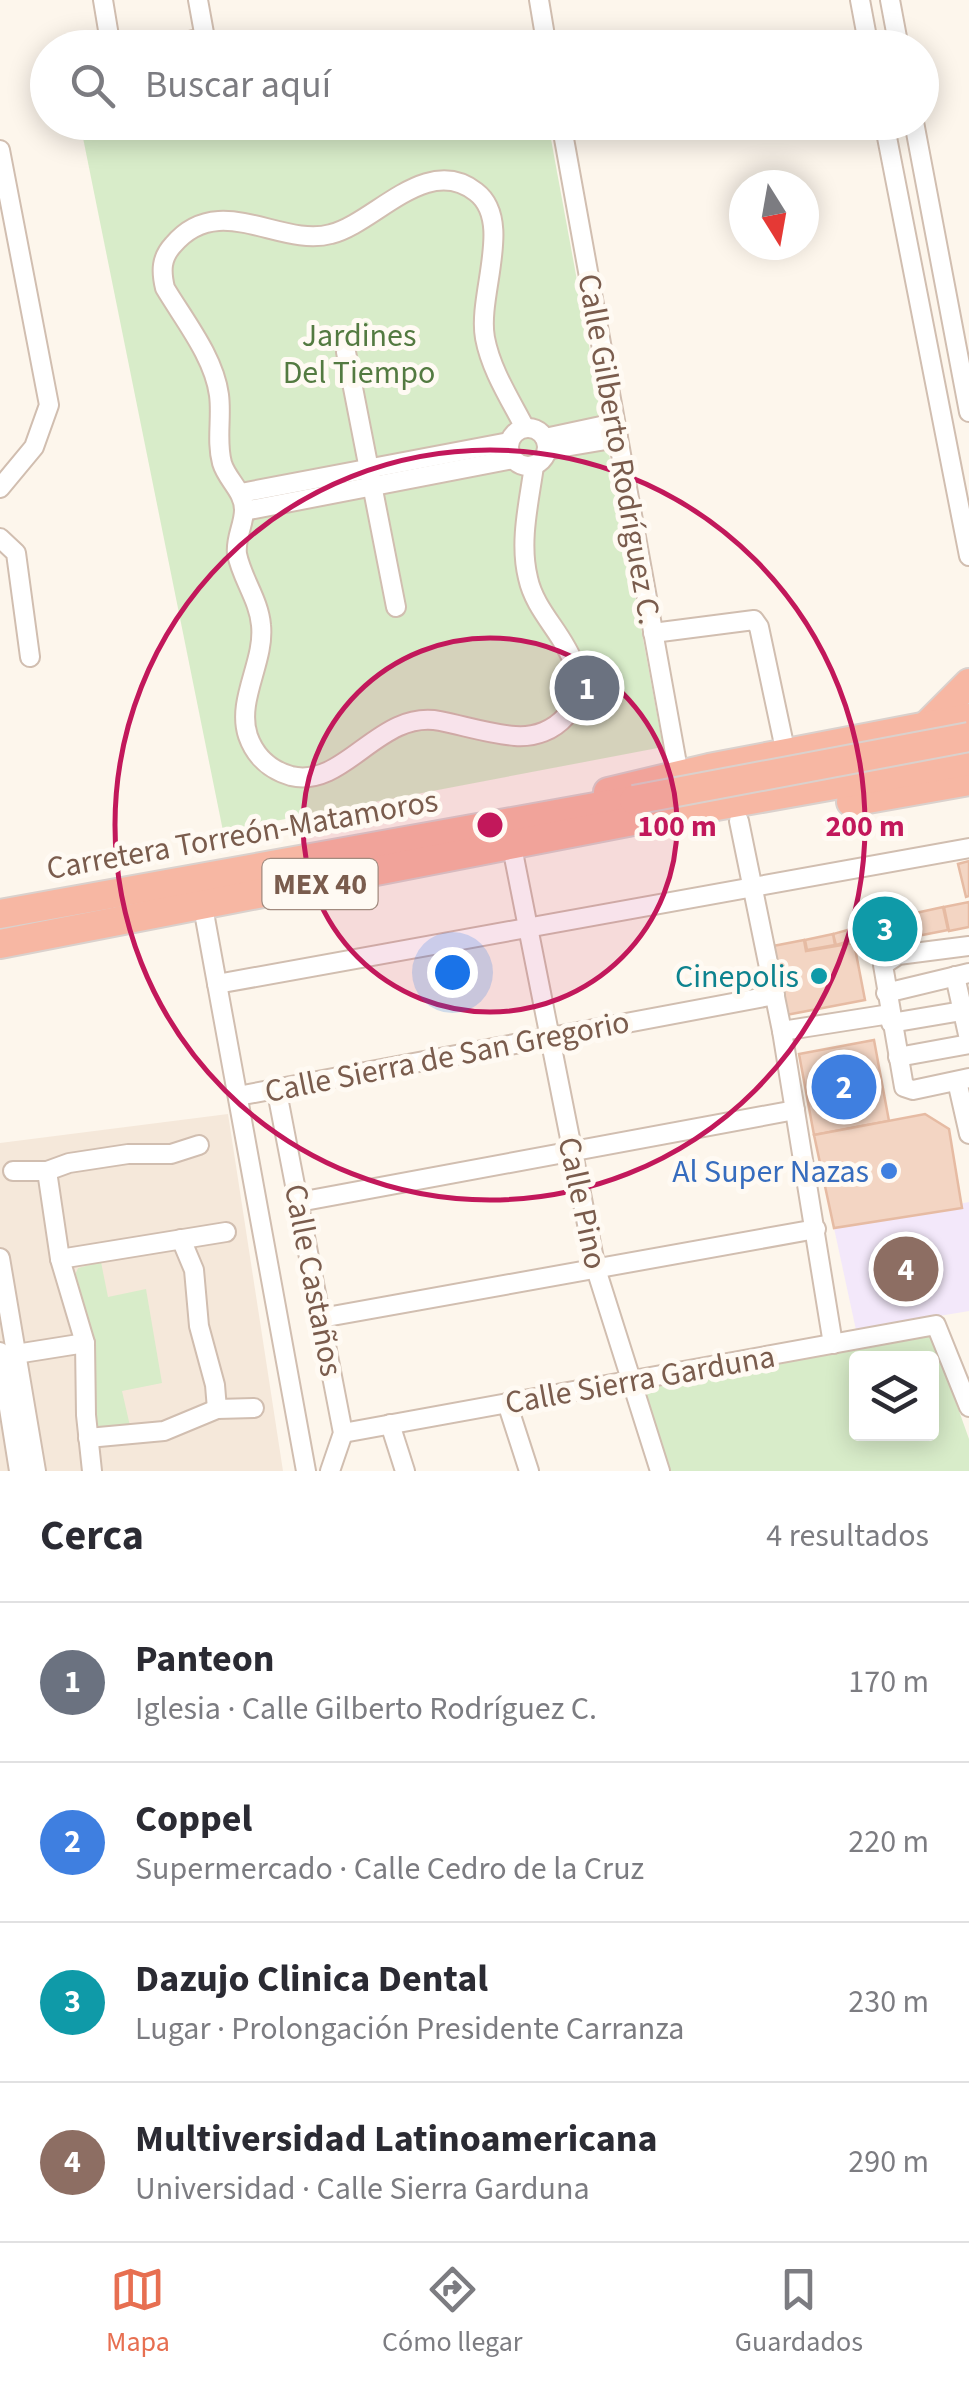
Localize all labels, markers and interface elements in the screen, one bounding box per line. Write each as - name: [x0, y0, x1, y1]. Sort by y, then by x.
- search box: [30, 30, 939, 140]
- icon: search: [65, 58, 120, 113]
- text: Buscar aquí: [145, 58, 331, 112]
- north arrow: [729, 170, 819, 260]
- street label: Calle Gilberto Rodríguez C.: [566, 270, 673, 628]
- park label: Jardines Del Tiempo: [283, 313, 435, 396]
- pin: 1: [554, 650, 620, 726]
- street label: Carretera Torreón-Matamoros: [43, 778, 441, 892]
- text: 100 m: [637, 805, 717, 848]
- text: 200 m: [825, 805, 905, 848]
- centre of rings: [472, 807, 508, 843]
- road number: MEX 40: [262, 859, 378, 909]
- pin: 3: [852, 892, 918, 966]
- your location: [427, 947, 478, 998]
- place label: Cinepolis: [675, 954, 799, 1000]
- marker: Cinepolis: [808, 965, 830, 987]
- street label: Calle Sierra de San Gregorio: [261, 999, 633, 1115]
- pin: 2: [812, 1050, 876, 1124]
- street label: Calle Pino: [546, 1133, 618, 1273]
- place label: Al Super Nazas: [672, 1149, 869, 1195]
- marker: Al Super Nazas: [878, 1160, 900, 1182]
- street label: Calle Castaños: [272, 1180, 354, 1380]
- pin: 4: [874, 1232, 938, 1306]
- street label: Calle Sierra Garduna: [502, 1334, 779, 1426]
- map controls: [849, 1351, 939, 1441]
- button: layers: [849, 1351, 939, 1441]
- text: Cerca: [40, 1506, 144, 1566]
- text: 4 resultados: [766, 1513, 929, 1559]
- text: Panteon: [135, 1632, 275, 1686]
- text: 1: [64, 1659, 81, 1705]
- text: 170 m: [848, 1659, 929, 1705]
- text: Iglesia · Calle Gilberto Rodríguez C.: [135, 1686, 597, 1732]
- text: Coppel: [135, 1792, 252, 1846]
- text: 2: [64, 1819, 81, 1865]
- text: 220 m: [848, 1819, 929, 1865]
- text: Supermercado · Calle Cedro de la Cruz: [135, 1846, 644, 1892]
- text: Dazujo Clinica Dental: [135, 1952, 488, 2006]
- text: 3: [64, 1979, 81, 2025]
- text: 230 m: [848, 1979, 929, 2025]
- text: Lugar · Prolongación Presidente Carranza: [135, 2006, 684, 2052]
- text: Multiversidad Latinoamericana: [135, 2112, 658, 2166]
- text: 4: [64, 2139, 81, 2185]
- text: 290 m: [848, 2139, 929, 2185]
- text: Universidad · Calle Sierra Garduna: [135, 2166, 590, 2212]
- tab: Mapa: [106, 2262, 170, 2362]
- tab: Cómo llegar: [382, 2262, 523, 2362]
- tab: Guardados: [735, 2262, 863, 2362]

